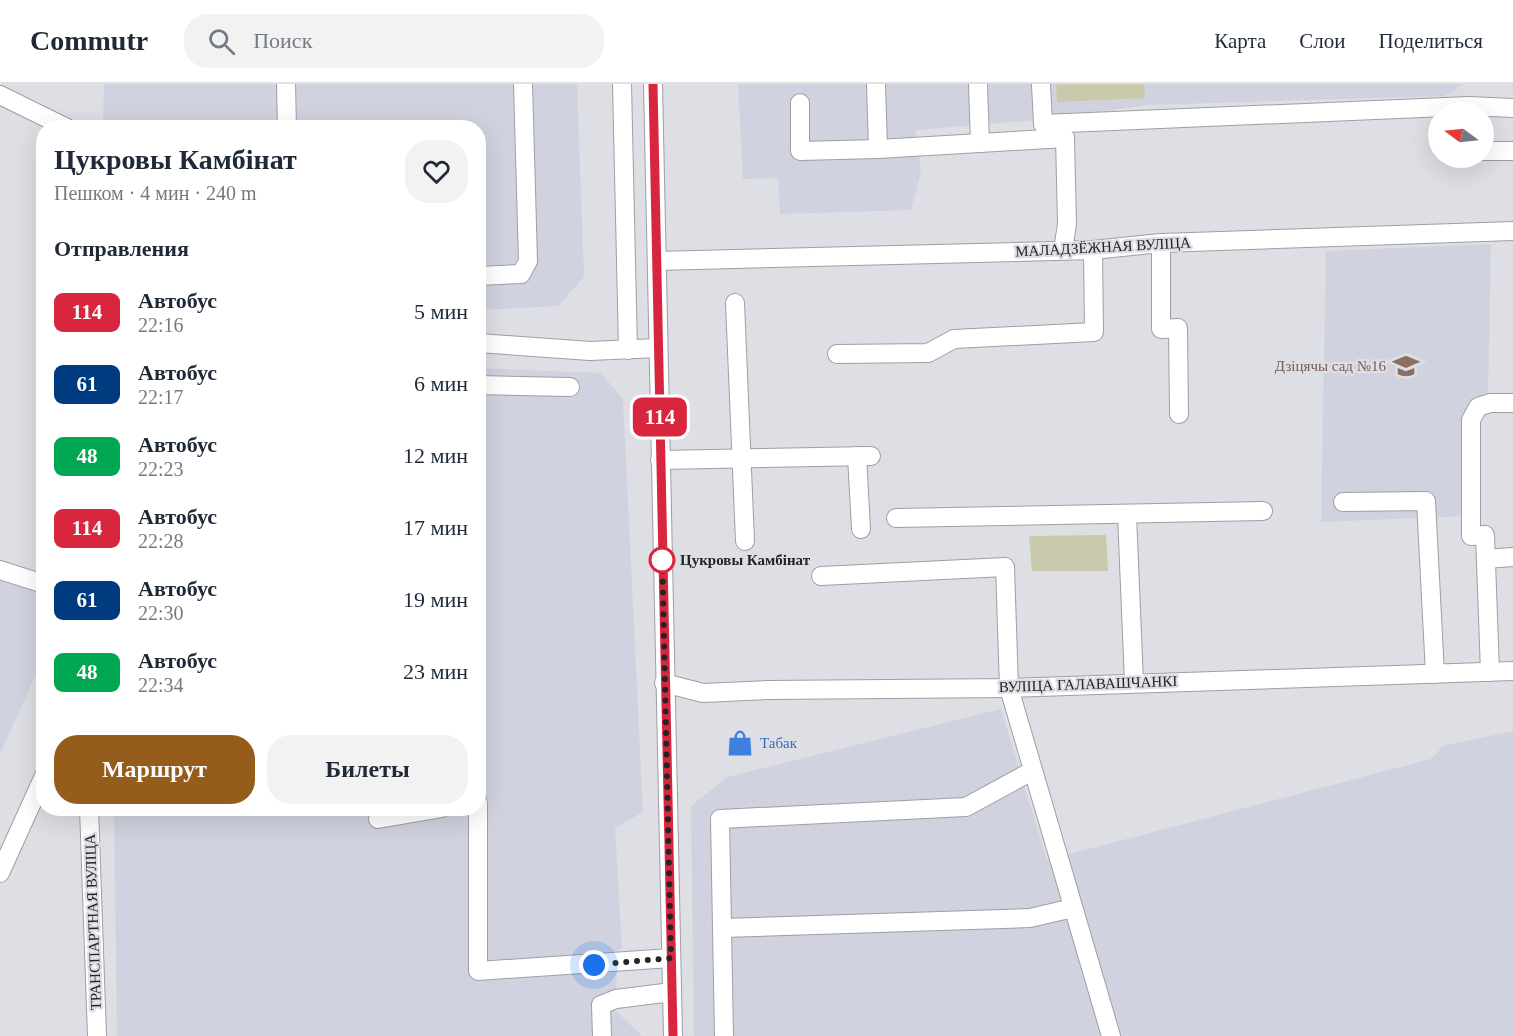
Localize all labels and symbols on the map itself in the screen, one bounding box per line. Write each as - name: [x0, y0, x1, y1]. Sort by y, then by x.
- north arrow: [1428, 102, 1494, 168]
- street label: МАЛАДЗЁЖНАЯ ВУЛІЦА: [1015, 234, 1191, 260]
- school or university icon: Дзіцячы сад №16: [1391, 351, 1421, 381]
- place label: Дзіцячы сад №16: [1275, 358, 1386, 374]
- line badge: 114: [626, 398, 694, 436]
- marker: Цукровы Камбінат: [649, 547, 675, 573]
- place label: Цукровы Камбінат: [680, 552, 811, 568]
- street label: ВУЛІЦА ГАЛАВАШЧАНКІ: [998, 673, 1178, 695]
- shop icon: Табак: [725, 728, 755, 758]
- place label: Табак: [760, 735, 798, 751]
- street label: ТРАНСПАРТНАЯ ВУЛІЦА: [82, 833, 104, 1011]
- your location: [579, 950, 609, 980]

